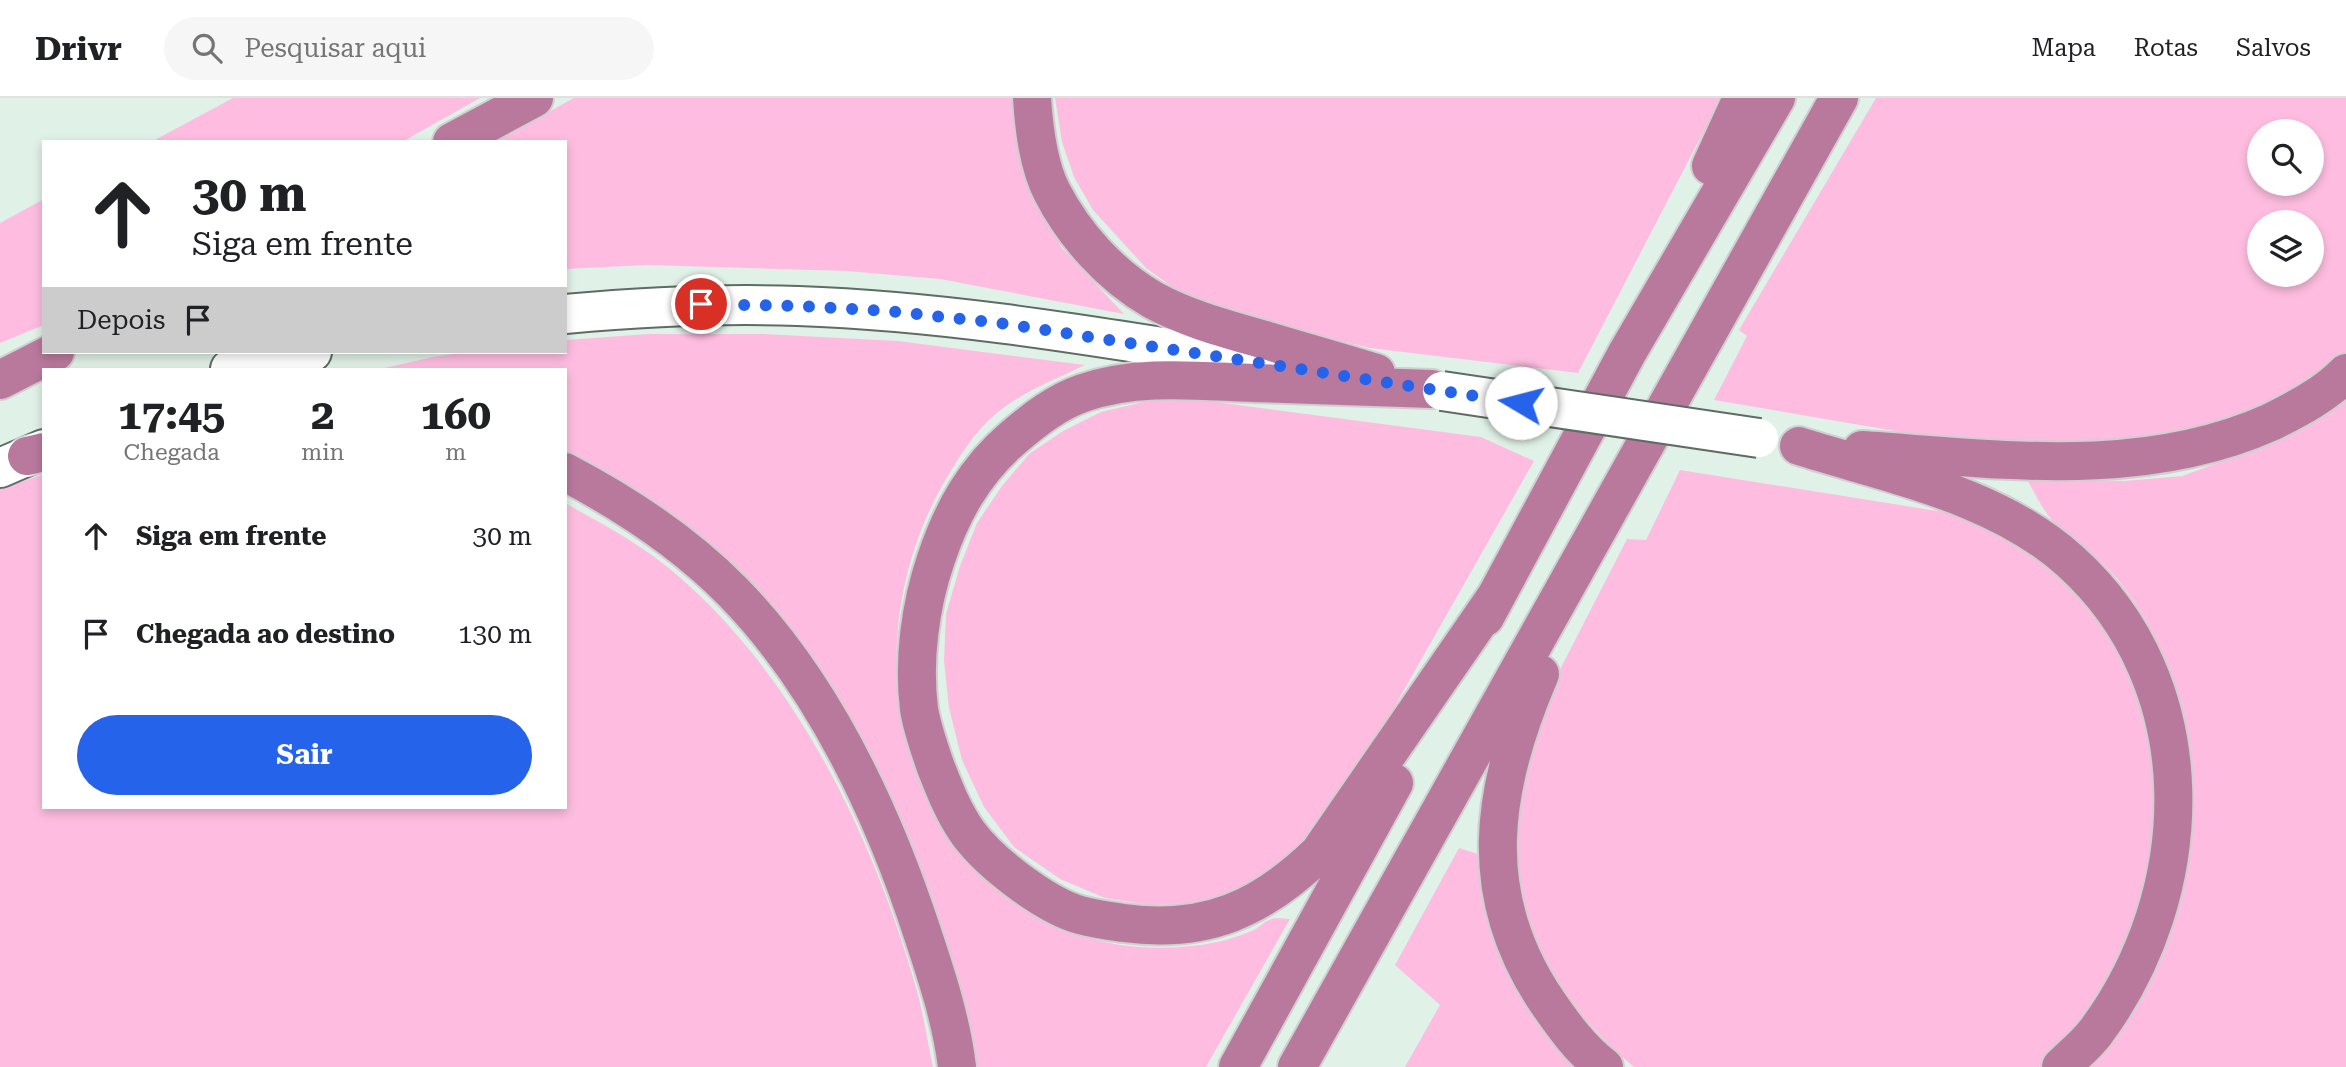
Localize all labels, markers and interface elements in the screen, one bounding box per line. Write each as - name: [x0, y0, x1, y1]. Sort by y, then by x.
- search box: [164, 17, 654, 80]
- text: Drivr: [35, 29, 122, 68]
- icon: search: [188, 29, 226, 67]
- text: Pesquisar aqui: [244, 33, 426, 63]
- text: Mapa: [2032, 34, 2096, 62]
- text: Rotas: [2134, 34, 2198, 62]
- text: Salvos: [2236, 34, 2311, 62]
- map controls: [2247, 119, 2324, 287]
- button: search: [2247, 119, 2324, 196]
- text: 30 m: [192, 166, 307, 223]
- icon: ahead: [77, 168, 168, 259]
- button: layers: [2247, 210, 2324, 287]
- text: Siga em frente: [192, 225, 413, 263]
- pin: [671, 274, 731, 334]
- icon: arrive: [682, 285, 720, 323]
- icon: arrive: [179, 301, 217, 339]
- text: Depois: [77, 305, 165, 335]
- position arrow: [1484, 366, 1558, 440]
- text: 17:45: [118, 390, 225, 439]
- text: 2: [311, 390, 335, 439]
- text: 160: [420, 390, 491, 439]
- text: Chegada: [124, 439, 220, 466]
- text: min: [301, 439, 344, 466]
- text: m: [445, 439, 466, 466]
- icon: ahead: [77, 517, 115, 555]
- text: Siga em frente: [136, 521, 326, 551]
- text: 30 m: [473, 521, 532, 551]
- icon: arrive: [77, 615, 115, 653]
- text: Chegada ao destino: [136, 619, 395, 649]
- text: 130 m: [458, 619, 532, 649]
- button: Sair: [77, 715, 532, 795]

